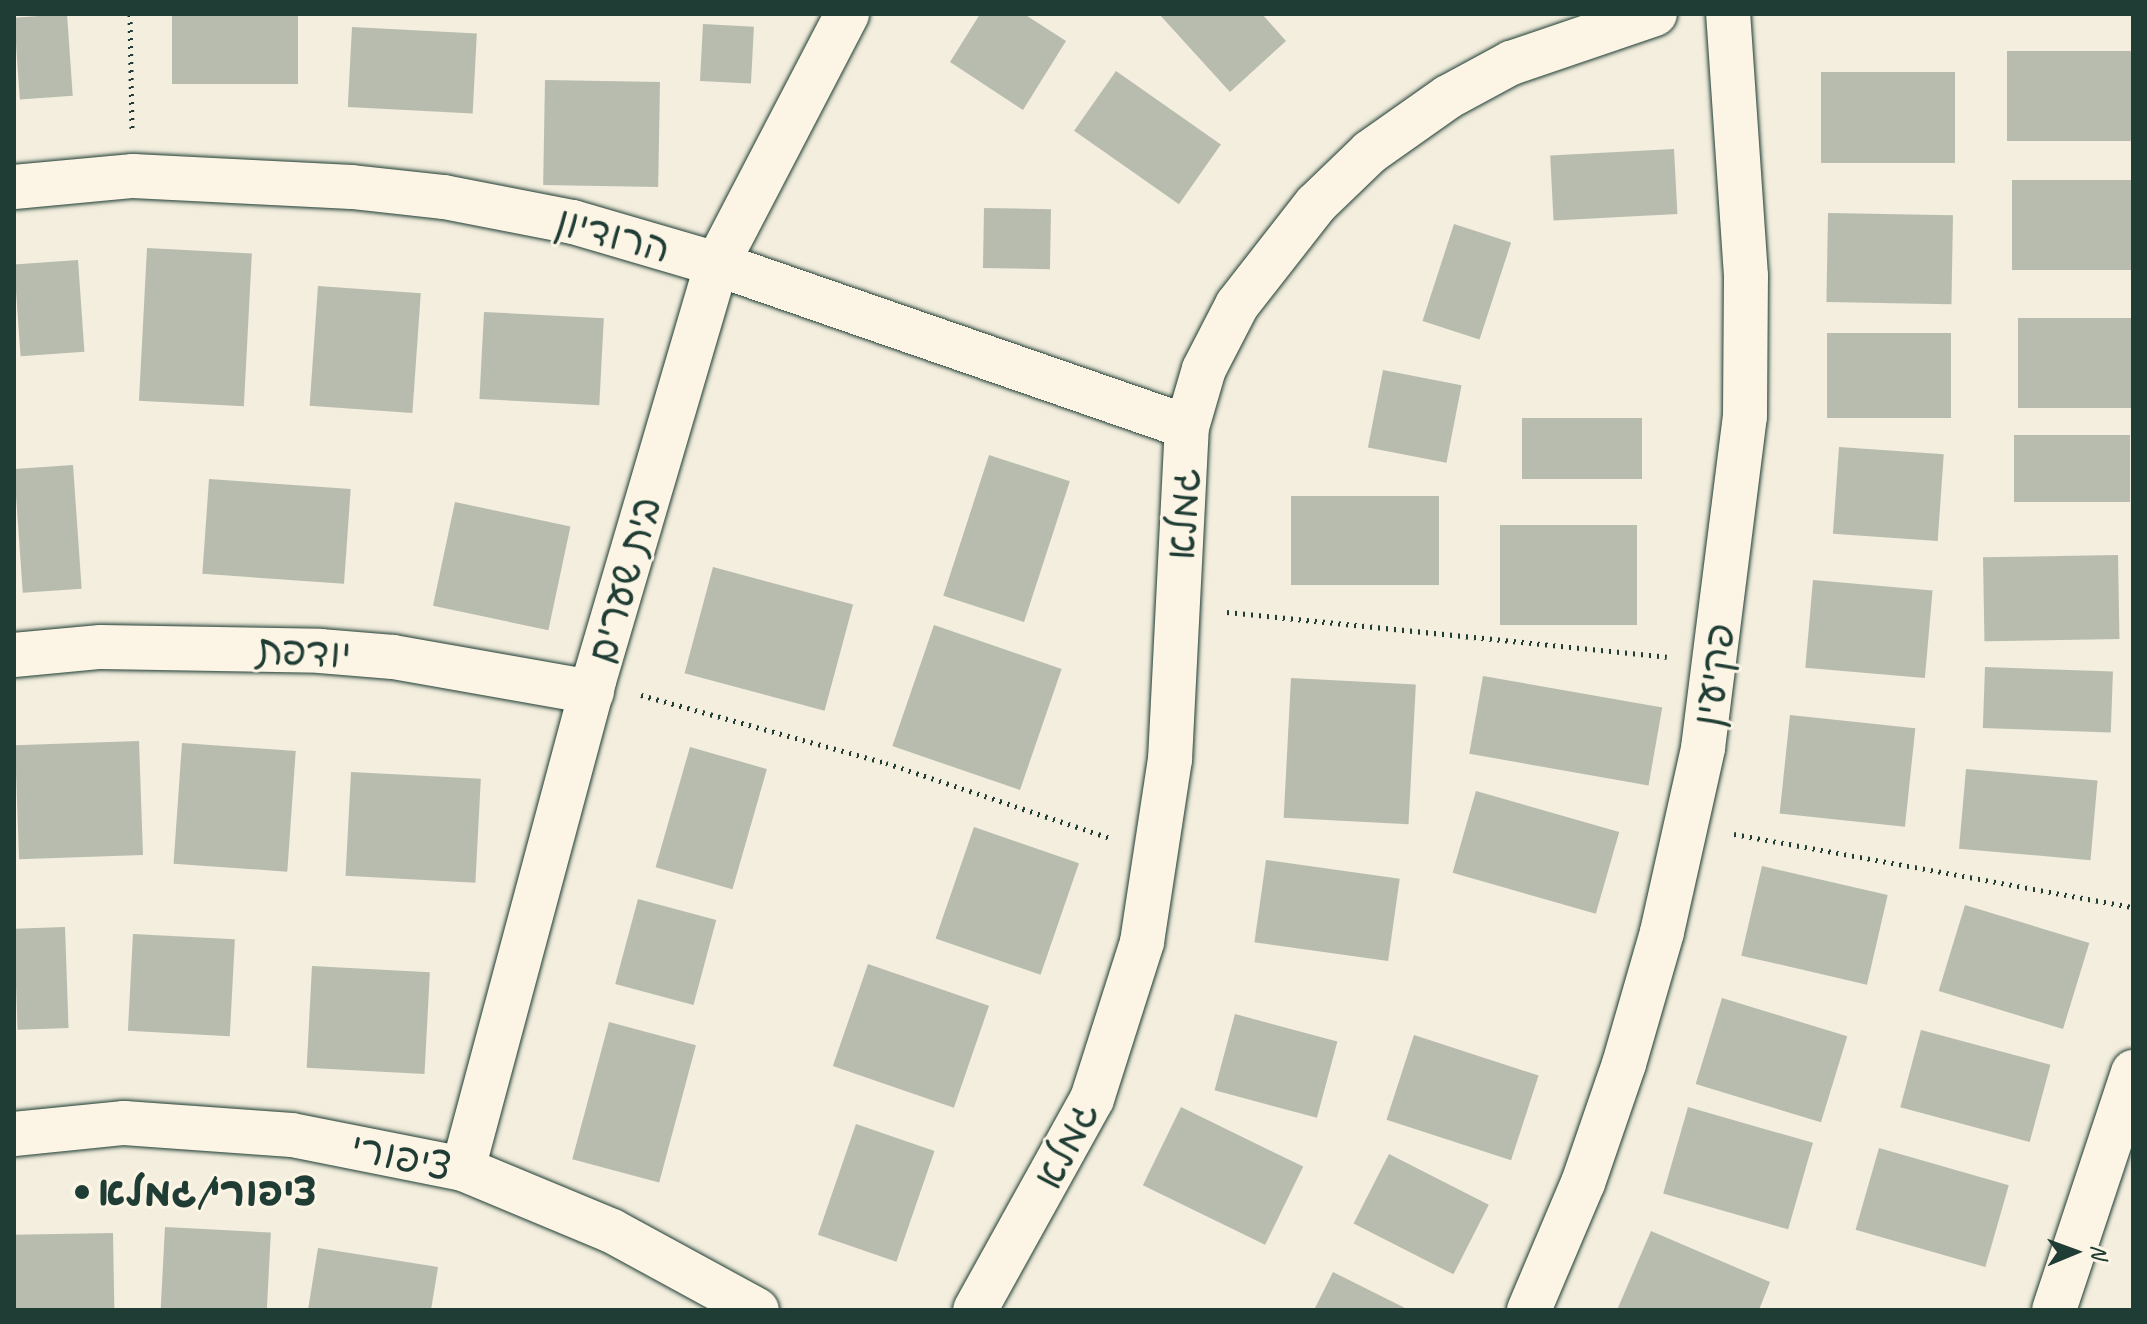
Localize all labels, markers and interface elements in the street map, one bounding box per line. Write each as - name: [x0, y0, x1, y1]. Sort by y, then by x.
- street label: הרודיון: [551, 197, 675, 273]
- street label: גמלא: [1157, 467, 1209, 561]
- street label: בית שערים: [577, 491, 671, 669]
- street label: פקיעין: [1683, 620, 1745, 730]
- street label: יודפת: [255, 626, 353, 678]
- street label: גמלא: [1024, 1093, 1108, 1197]
- street label: ציפורי: [346, 1123, 456, 1191]
- place label: ציפורי/גמלא: [98, 1168, 317, 1216]
- marker: ציפורי/גמלא: [73, 1183, 91, 1201]
- north arrow: [2035, 1212, 2115, 1292]
- text: N: [2085, 1245, 2113, 1259]

